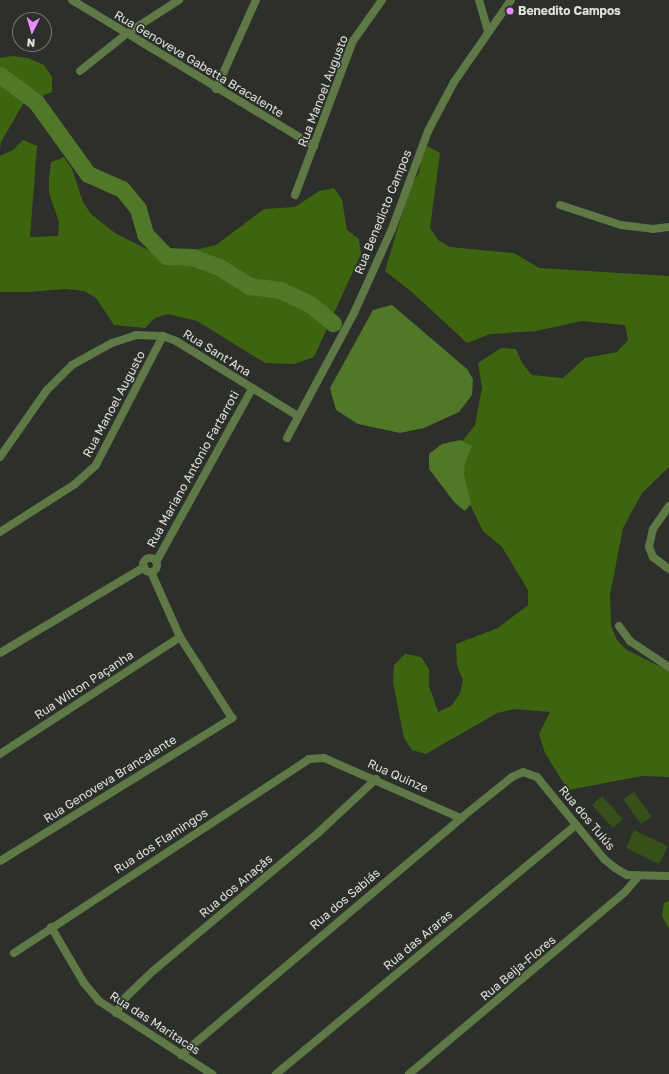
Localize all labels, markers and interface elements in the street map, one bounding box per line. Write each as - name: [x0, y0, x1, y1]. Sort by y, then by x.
- place label: Benedito Campos: [518, 4, 621, 18]
- marker: Benedito Campos: [505, 6, 515, 16]
- street label: Rua Genoveva Gabetta Bracalente: [112, 8, 286, 120]
- north arrow: [12, 12, 52, 52]
- street label: Rua Manoel Augusto: [295, 33, 351, 149]
- text: N: [26, 37, 36, 50]
- street label: Rua Benedicto Campos: [351, 148, 415, 276]
- street label: Rua Sant’Ana: [180, 326, 254, 380]
- street label: Rua Manoel Augusto: [80, 348, 148, 460]
- street label: Rua Mariano Antonio Fartarroti: [144, 388, 242, 550]
- street label: Rua Wilton Paçanha: [32, 648, 136, 722]
- street label: Rua Genoveva Brancalente: [41, 732, 179, 826]
- street label: Rua Quinze: [365, 756, 431, 796]
- street label: Rua dos Tuiús: [556, 783, 618, 853]
- street label: Rua dos Flamingos: [111, 805, 211, 877]
- street label: Rua dos Anaçãs: [197, 851, 275, 921]
- street label: Rua dos Sabiás: [307, 865, 383, 933]
- street label: Rua das Araras: [381, 907, 455, 973]
- street label: Rua Beija-Flores: [477, 932, 559, 1004]
- street label: Rua das Maritacas: [107, 988, 203, 1058]

